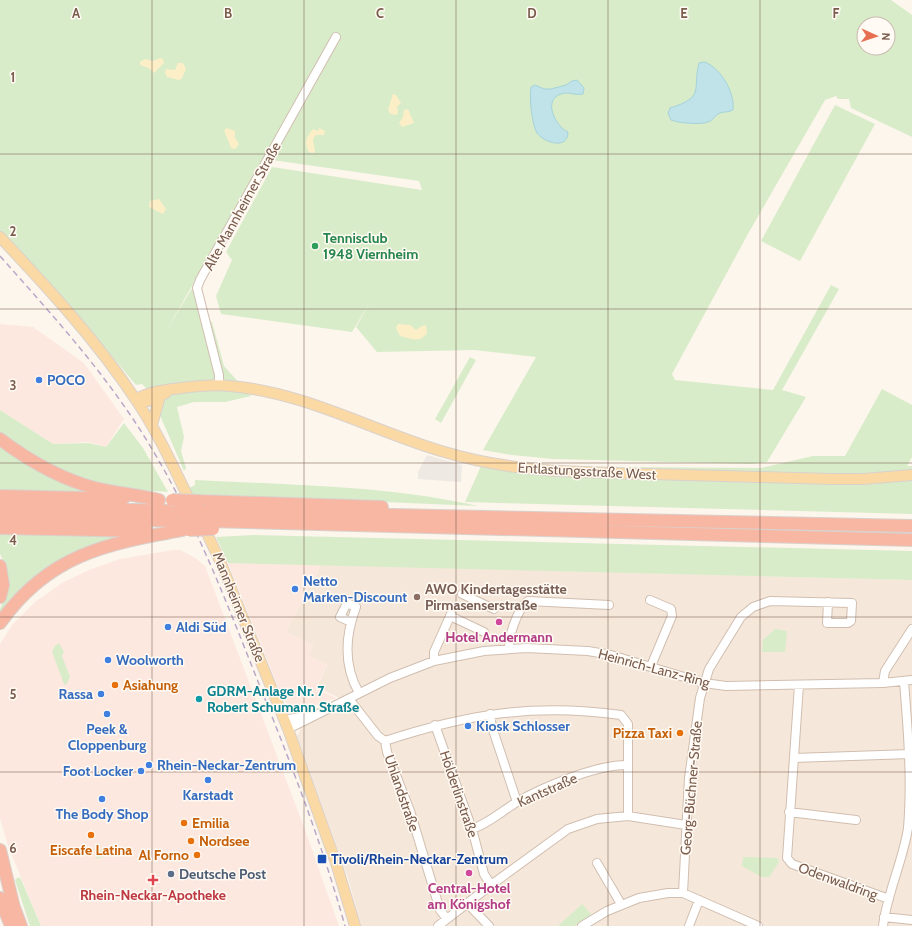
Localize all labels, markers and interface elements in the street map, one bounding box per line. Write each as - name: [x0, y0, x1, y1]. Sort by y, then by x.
- text: A: [72, 5, 81, 21]
- text: B: [224, 5, 232, 21]
- text: C: [376, 5, 384, 21]
- text: D: [527, 5, 537, 21]
- text: E: [680, 5, 688, 21]
- text: F: [833, 5, 840, 21]
- north arrow: [856, 16, 896, 56]
- text: N: [879, 32, 893, 41]
- text: 1: [11, 69, 15, 85]
- street label: Alte Mannheimer Straße: [199, 139, 285, 273]
- text: 2: [10, 223, 17, 239]
- place label: Tennisclub 1948 Viernheim: [323, 229, 418, 263]
- marker: Tennisclub 1948 Viernheim: [310, 241, 320, 251]
- place label: POCO: [47, 371, 85, 389]
- marker: POCO: [34, 375, 44, 385]
- text: 3: [9, 377, 17, 393]
- street label: Entlastungsstraße West: [517, 458, 657, 484]
- text: 4: [9, 532, 17, 548]
- street label: Mannheimer Straße: [209, 549, 269, 665]
- place label: Netto Marken-Discount: [303, 572, 407, 606]
- place label: AWO Kindertagesstätte Pirmasenserstraße: [425, 580, 567, 614]
- marker: Netto Marken-Discount: [290, 584, 300, 594]
- marker: AWO Kindertagesstätte Pirmasenserstraße: [412, 592, 422, 602]
- marker: Hotel Andermann: [494, 617, 504, 627]
- place label: Aldi Süd: [176, 618, 227, 636]
- marker: Aldi Süd: [163, 622, 173, 632]
- place label: Hotel Andermann: [445, 628, 553, 646]
- street label: Heinrich-Lanz-Ring: [596, 644, 713, 692]
- place label: Woolworth: [116, 651, 184, 669]
- marker: Woolworth: [103, 655, 113, 665]
- place label: Asiahung: [123, 676, 178, 694]
- marker: Asiahung: [110, 680, 120, 690]
- place label: GDRM-Anlage Nr. 7 Robert Schumann Straße: [207, 682, 359, 716]
- place label: Rassa: [59, 685, 93, 703]
- text: 5: [10, 686, 17, 702]
- marker: Rassa: [96, 689, 106, 699]
- marker: GDRM-Anlage Nr. 7 Robert Schumann Straße: [194, 694, 204, 704]
- marker: Peek & Cloppenburg: [102, 709, 112, 719]
- place label: Kiosk Schlosser: [476, 717, 570, 735]
- place label: Peek & Cloppenburg: [68, 720, 146, 754]
- street label: Georg-Büchner-Straße: [676, 720, 706, 856]
- marker: Kiosk Schlosser: [463, 721, 473, 731]
- place label: Pizza Taxi: [613, 724, 672, 742]
- marker: Pizza Taxi: [675, 728, 685, 738]
- street label: Hölderlinstraße: [436, 748, 482, 840]
- street label: Uhlandstraße: [380, 752, 424, 834]
- place label: Rhein-Neckar-Zentrum: [157, 756, 296, 774]
- marker: Rhein-Neckar-Zentrum: [144, 760, 154, 770]
- place label: Foot Locker: [63, 762, 133, 780]
- marker: Foot Locker: [136, 766, 146, 776]
- street label: Kantstraße: [514, 769, 580, 811]
- marker: Karstadt: [203, 775, 213, 785]
- place label: Karstadt: [183, 786, 234, 804]
- marker: The Body Shop: [97, 794, 107, 804]
- place label: The Body Shop: [56, 805, 148, 823]
- place label: Emilia: [192, 814, 229, 832]
- marker: Emilia: [179, 818, 189, 828]
- marker: Eiscafe Latina: [86, 830, 96, 840]
- place label: Nordsee: [199, 832, 250, 850]
- marker: Nordsee: [186, 836, 196, 846]
- text: 6: [9, 840, 17, 856]
- place label: Eiscafe Latina: [50, 841, 132, 859]
- place label: Al Forno: [138, 846, 189, 864]
- marker: Al Forno: [192, 850, 202, 860]
- place label: Tivoli/Rhein-Neckar-Zentrum: [331, 850, 508, 868]
- marker: Tivoli/Rhein-Neckar-Zentrum: [316, 853, 328, 865]
- street label: Odenwaldring: [796, 858, 881, 904]
- place label: Deutsche Post: [179, 865, 266, 883]
- marker: Central-Hotel am Königshof: [464, 868, 474, 878]
- marker: Deutsche Post: [166, 869, 176, 879]
- marker: Rhein-Neckar-Apotheke: [148, 875, 158, 885]
- place label: Central-Hotel am Königshof: [428, 879, 511, 913]
- place label: Rhein-Neckar-Apotheke: [80, 886, 226, 904]

